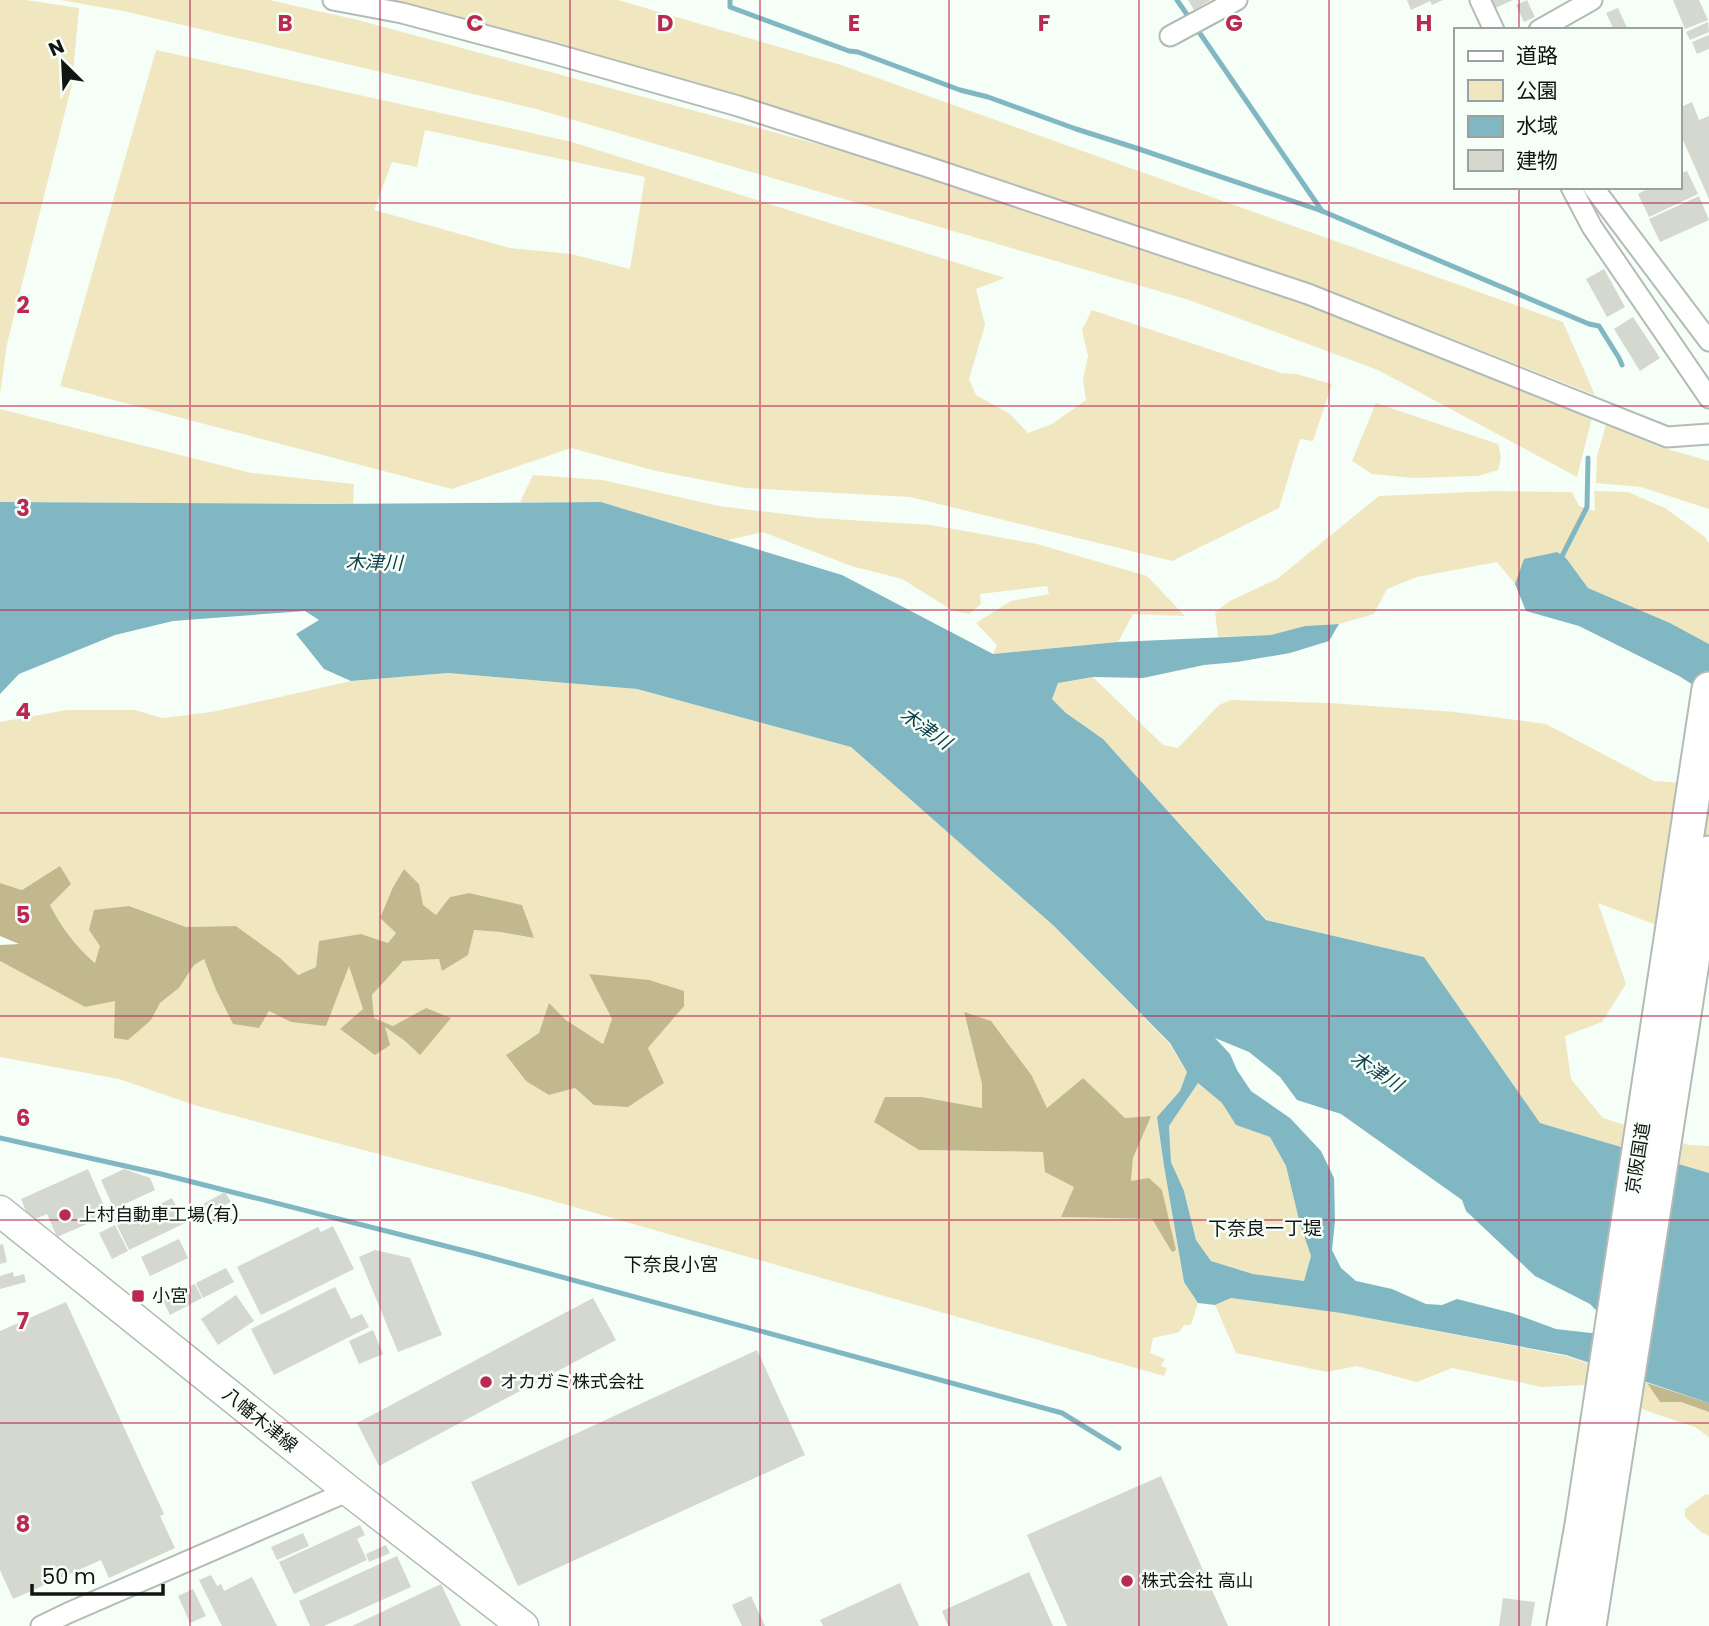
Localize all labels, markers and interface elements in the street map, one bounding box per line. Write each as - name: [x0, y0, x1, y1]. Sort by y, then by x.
- text: B: [277, 7, 293, 39]
- text: C: [466, 7, 484, 39]
- text: D: [657, 7, 673, 39]
- text: E: [848, 7, 860, 39]
- text: F: [1038, 7, 1050, 39]
- text: G: [1225, 7, 1243, 39]
- text: H: [1416, 7, 1432, 39]
- north arrow: [28, 28, 98, 98]
- legend: [1454, 28, 1681, 189]
- text: N: [44, 33, 68, 63]
- text: 道路: [1516, 41, 1558, 70]
- text: 公園: [1516, 76, 1558, 105]
- text: 水域: [1516, 111, 1558, 140]
- text: 建物: [1516, 146, 1558, 175]
- text: 2: [16, 289, 30, 321]
- text: 3: [16, 492, 30, 524]
- water label: 木津川: [345, 549, 405, 577]
- text: 4: [15, 695, 31, 727]
- water label: 木津川: [895, 701, 958, 757]
- text: 5: [16, 899, 30, 931]
- water label: 木津川: [1345, 1045, 1410, 1099]
- text: 6: [16, 1102, 30, 1134]
- street label: 京阪国道: [1620, 1120, 1655, 1195]
- place label: 上村自動車工場(有): [79, 1202, 239, 1227]
- marker: 上村自動車工場(有): [57, 1207, 73, 1223]
- district label: 下奈良一丁堤: [1208, 1215, 1322, 1242]
- district label: 下奈良小宮: [623, 1251, 719, 1278]
- place label: 小宮: [152, 1283, 188, 1308]
- marker: 小宮: [130, 1288, 146, 1304]
- text: 7: [17, 1305, 29, 1337]
- place label: オカガミ株式会社: [500, 1369, 644, 1394]
- marker: オカガミ株式会社: [478, 1374, 494, 1390]
- street label: 八幡木津線: [217, 1382, 303, 1458]
- text: 8: [16, 1508, 30, 1540]
- scale bar: [32, 1552, 163, 1596]
- text: 50 m: [42, 1562, 96, 1591]
- place label: 株式会社 高山: [1141, 1568, 1254, 1593]
- marker: 株式会社 高山: [1119, 1573, 1135, 1589]

